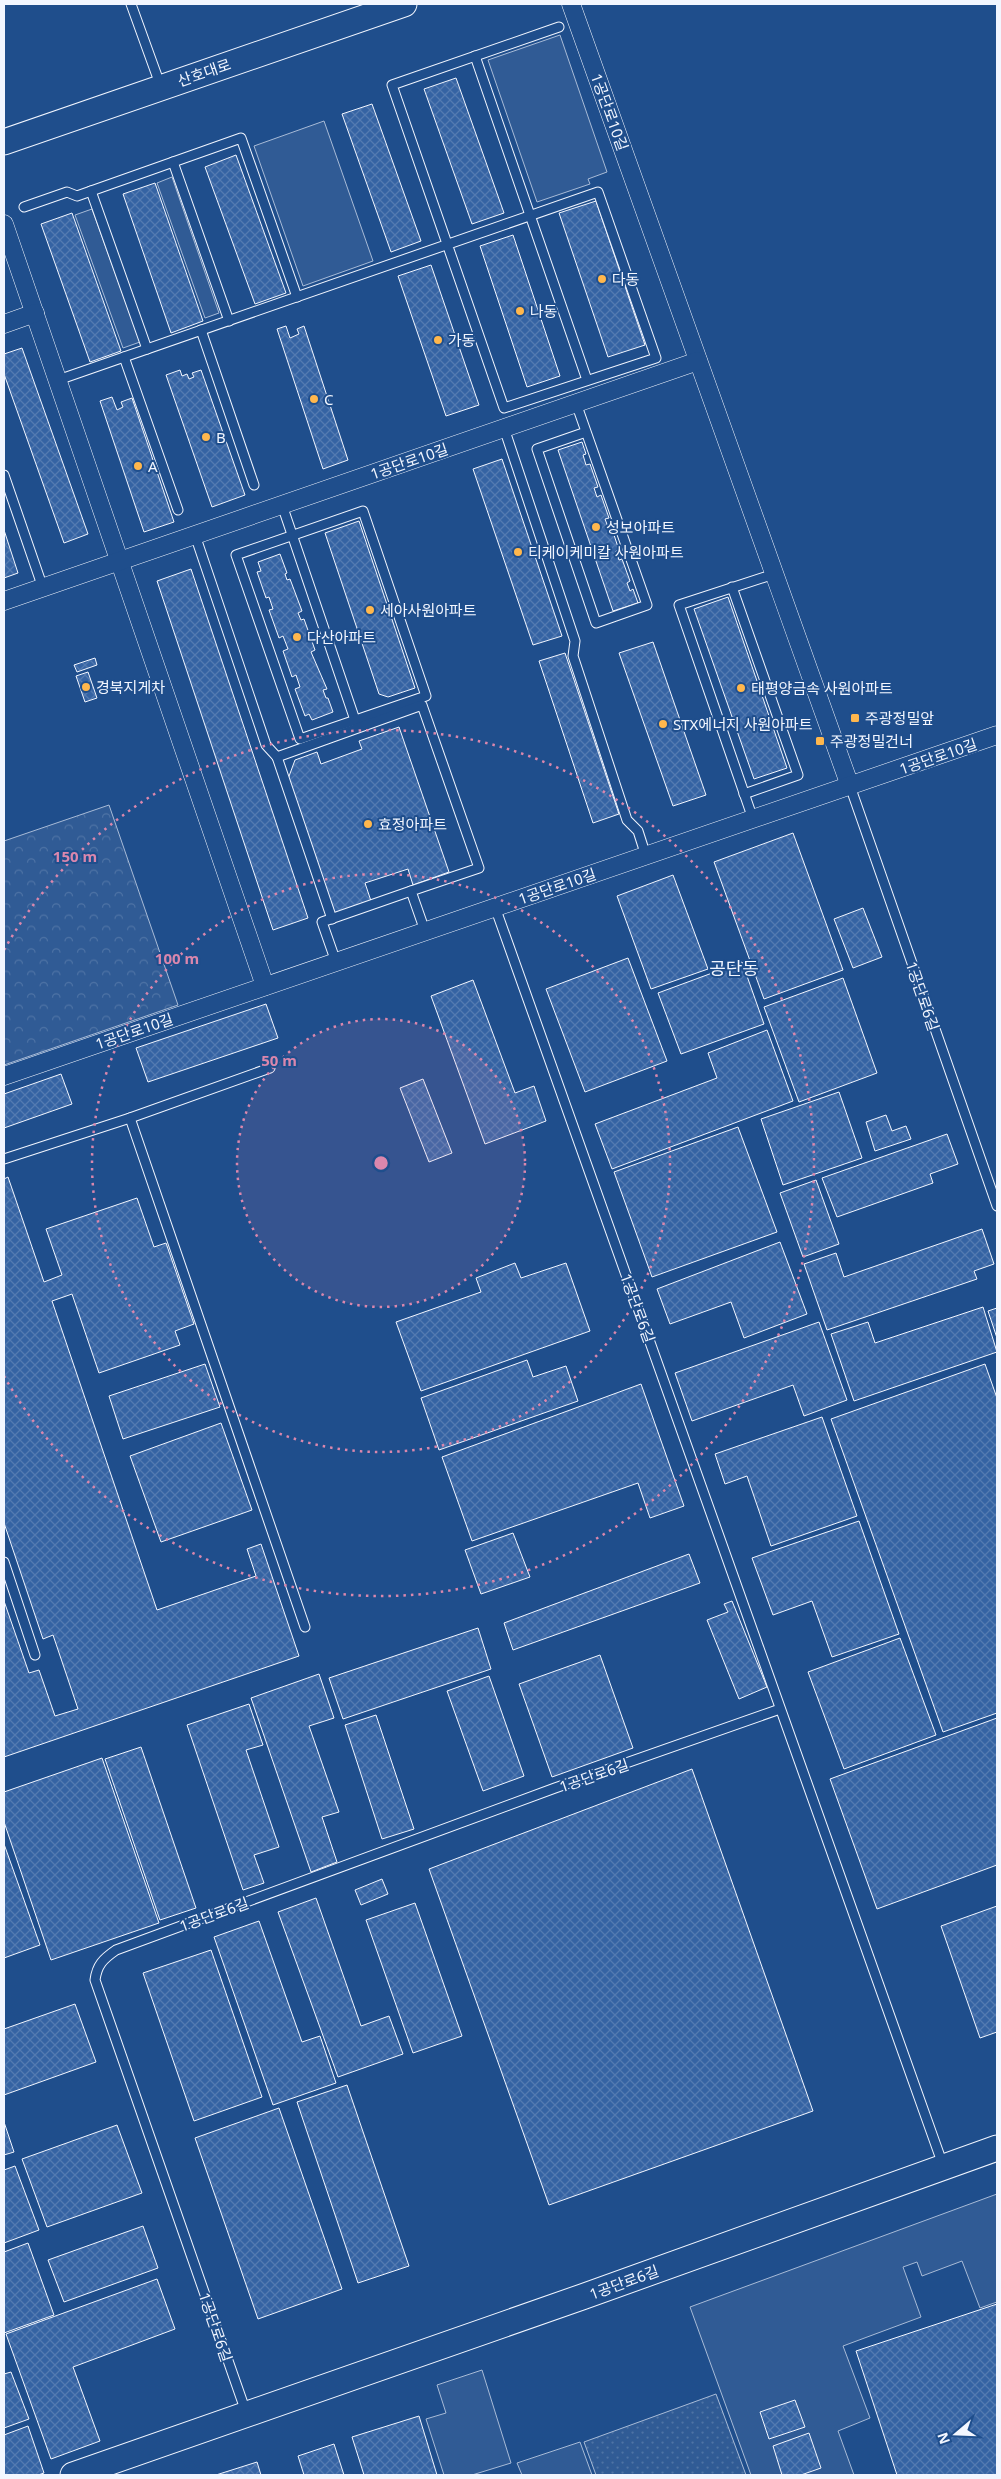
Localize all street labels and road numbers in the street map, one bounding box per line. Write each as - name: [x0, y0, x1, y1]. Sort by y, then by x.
- street label: 산호대로: [175, 54, 233, 90]
- street label: 1공단로10길: [587, 71, 633, 153]
- street label: 1공단로10길: [367, 438, 451, 484]
- street label: 1공단로10길: [896, 733, 980, 779]
- street label: 1공단로10길: [515, 863, 599, 909]
- street label: 1공단로6길: [902, 959, 944, 1033]
- street label: 1공단로10길: [92, 1008, 176, 1054]
- street label: 1공단로6길: [616, 1271, 660, 1345]
- street label: 1공단로6길: [557, 1754, 631, 1796]
- street label: 1공단로6길: [177, 1892, 251, 1936]
- street label: 1공단로6길: [587, 2260, 661, 2304]
- street label: 1공단로6길: [195, 2290, 237, 2364]

